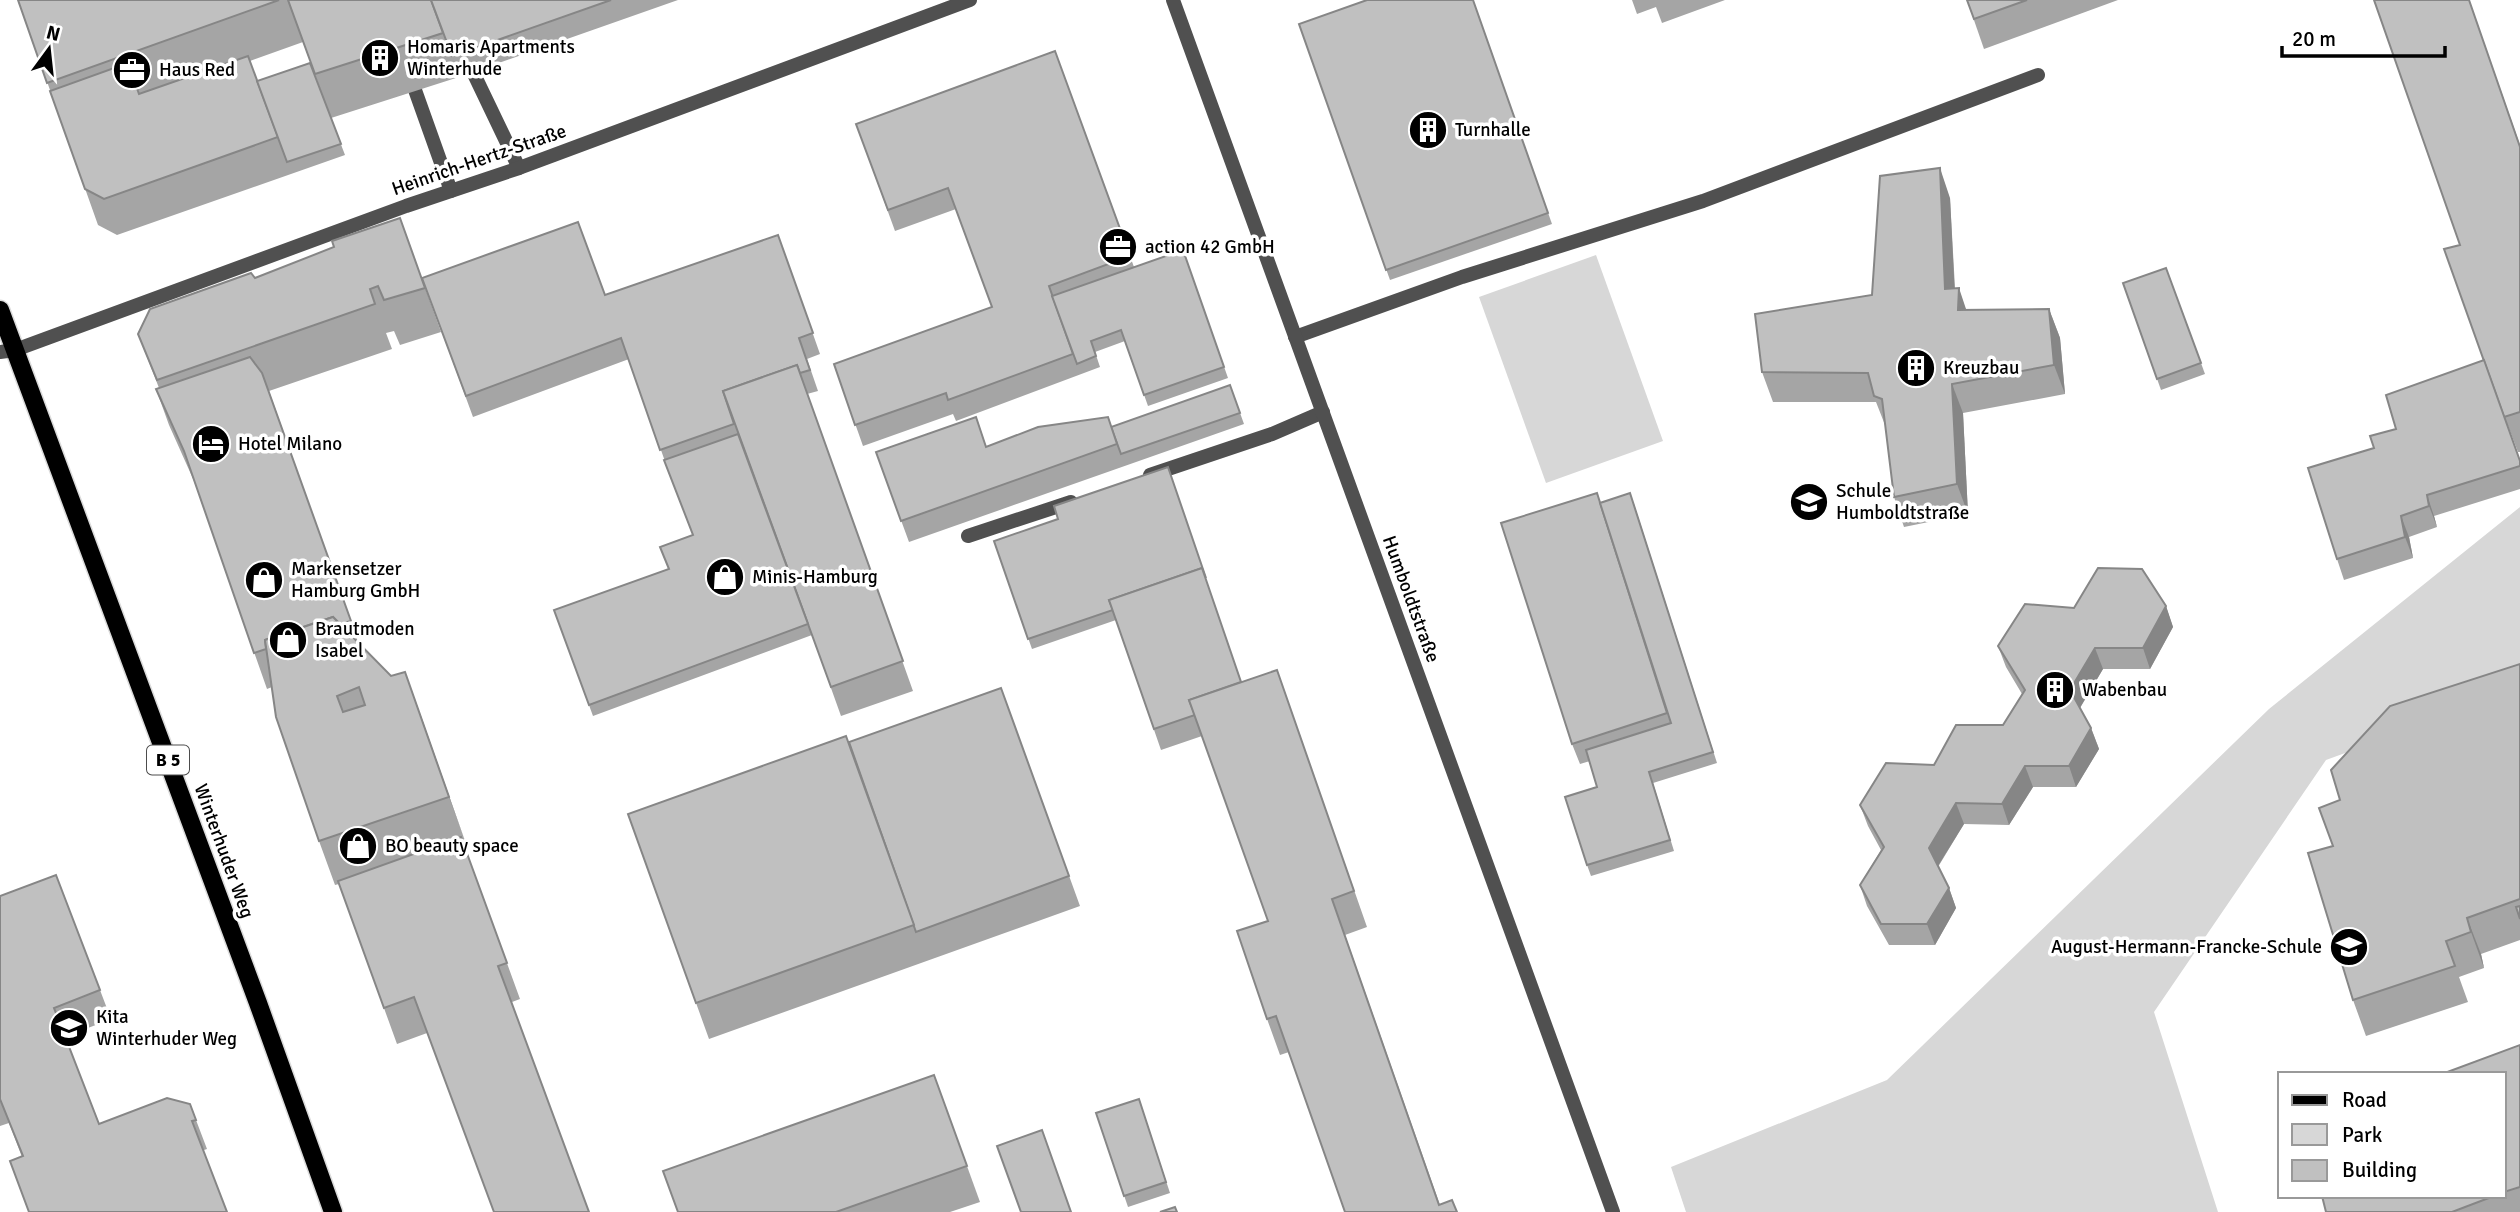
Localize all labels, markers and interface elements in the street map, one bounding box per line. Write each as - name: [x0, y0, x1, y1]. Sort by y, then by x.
- north arrow: [14, 14, 84, 84]
- scale bar: [2282, 14, 2445, 58]
- text: N: [44, 20, 63, 47]
- text: 20 m: [2292, 26, 2336, 52]
- place label: Homaris Apartments Winterhude: [407, 35, 575, 81]
- building icon: Homaris Apartments Winterhude: [359, 37, 401, 79]
- office icon: Haus Red: [111, 49, 153, 91]
- place label: Haus Red: [159, 58, 235, 82]
- building icon: Turnhalle: [1407, 109, 1449, 151]
- place label: Turnhalle: [1455, 118, 1531, 142]
- street label: Heinrich-Hertz-Straße: [389, 119, 569, 201]
- office icon: action 42 GmbH: [1097, 226, 1139, 268]
- place label: action 42 GmbH: [1145, 235, 1275, 259]
- building icon: Kreuzbau: [1895, 347, 1937, 389]
- place label: Kreuzbau: [1943, 356, 2019, 380]
- hotel icon: Hotel Milano: [190, 423, 232, 465]
- place label: Hotel Milano: [238, 432, 342, 456]
- place label: Schule Humboldtstraße: [1836, 479, 1969, 525]
- school or university icon: Schule Humboldtstraße: [1788, 481, 1830, 523]
- street label: Humboldtstraße: [1377, 532, 1445, 666]
- shop icon: Minis-Hamburg: [704, 556, 746, 598]
- place label: Markensetzer Hamburg GmbH: [291, 557, 420, 603]
- shop icon: Markensetzer Hamburg GmbH: [243, 559, 285, 601]
- place label: Minis-Hamburg: [752, 565, 878, 589]
- place label: Brautmoden Isabel: [315, 617, 415, 663]
- shop icon: Brautmoden Isabel: [267, 619, 309, 661]
- building icon: Wabenbau: [2034, 669, 2076, 711]
- place label: Wabenbau: [2082, 678, 2167, 702]
- road number: B 5: [147, 746, 189, 774]
- street label: Winterhuder Weg: [189, 781, 259, 921]
- shop icon: BO beauty space: [337, 825, 379, 867]
- place label: BO beauty space: [385, 834, 519, 858]
- school or university icon: August-Hermann-Francke-Schule: [2328, 926, 2370, 968]
- place label: August-Hermann-Francke-Schule: [2051, 935, 2322, 959]
- place label: Kita Winterhuder Weg: [96, 1005, 237, 1051]
- school or university icon: Kita Winterhuder Weg: [48, 1007, 90, 1049]
- legend: [2278, 1072, 2506, 1198]
- text: Road: [2342, 1087, 2387, 1113]
- text: Park: [2342, 1122, 2383, 1148]
- text: Building: [2342, 1157, 2417, 1183]

